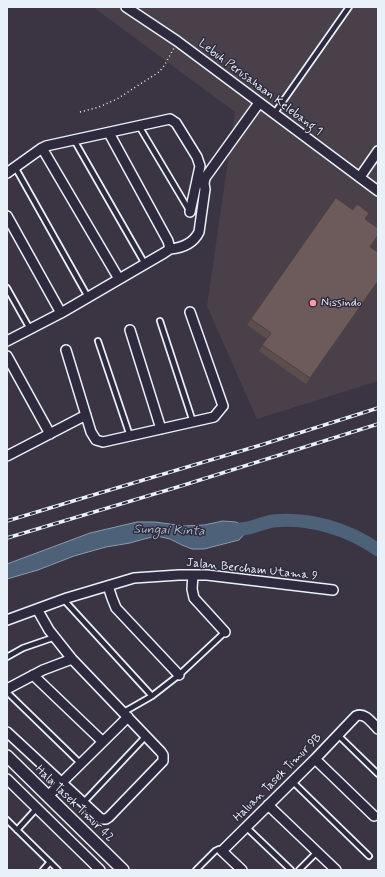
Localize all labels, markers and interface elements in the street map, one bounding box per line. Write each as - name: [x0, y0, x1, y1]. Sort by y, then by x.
- street label: Lebuh Perusahaan Kelebang 1: [195, 37, 325, 139]
- place label: Nissindo: [321, 296, 361, 310]
- marker: Nissindo: [308, 298, 318, 308]
- water label: Sungai Kinta: [133, 522, 205, 540]
- street label: Jalan Bercham Utama 9: [186, 556, 318, 584]
- street label: Haluan Tasek Timur 9B: [231, 731, 325, 825]
- street label: Hala Tasek Timur 42: [32, 763, 116, 845]

